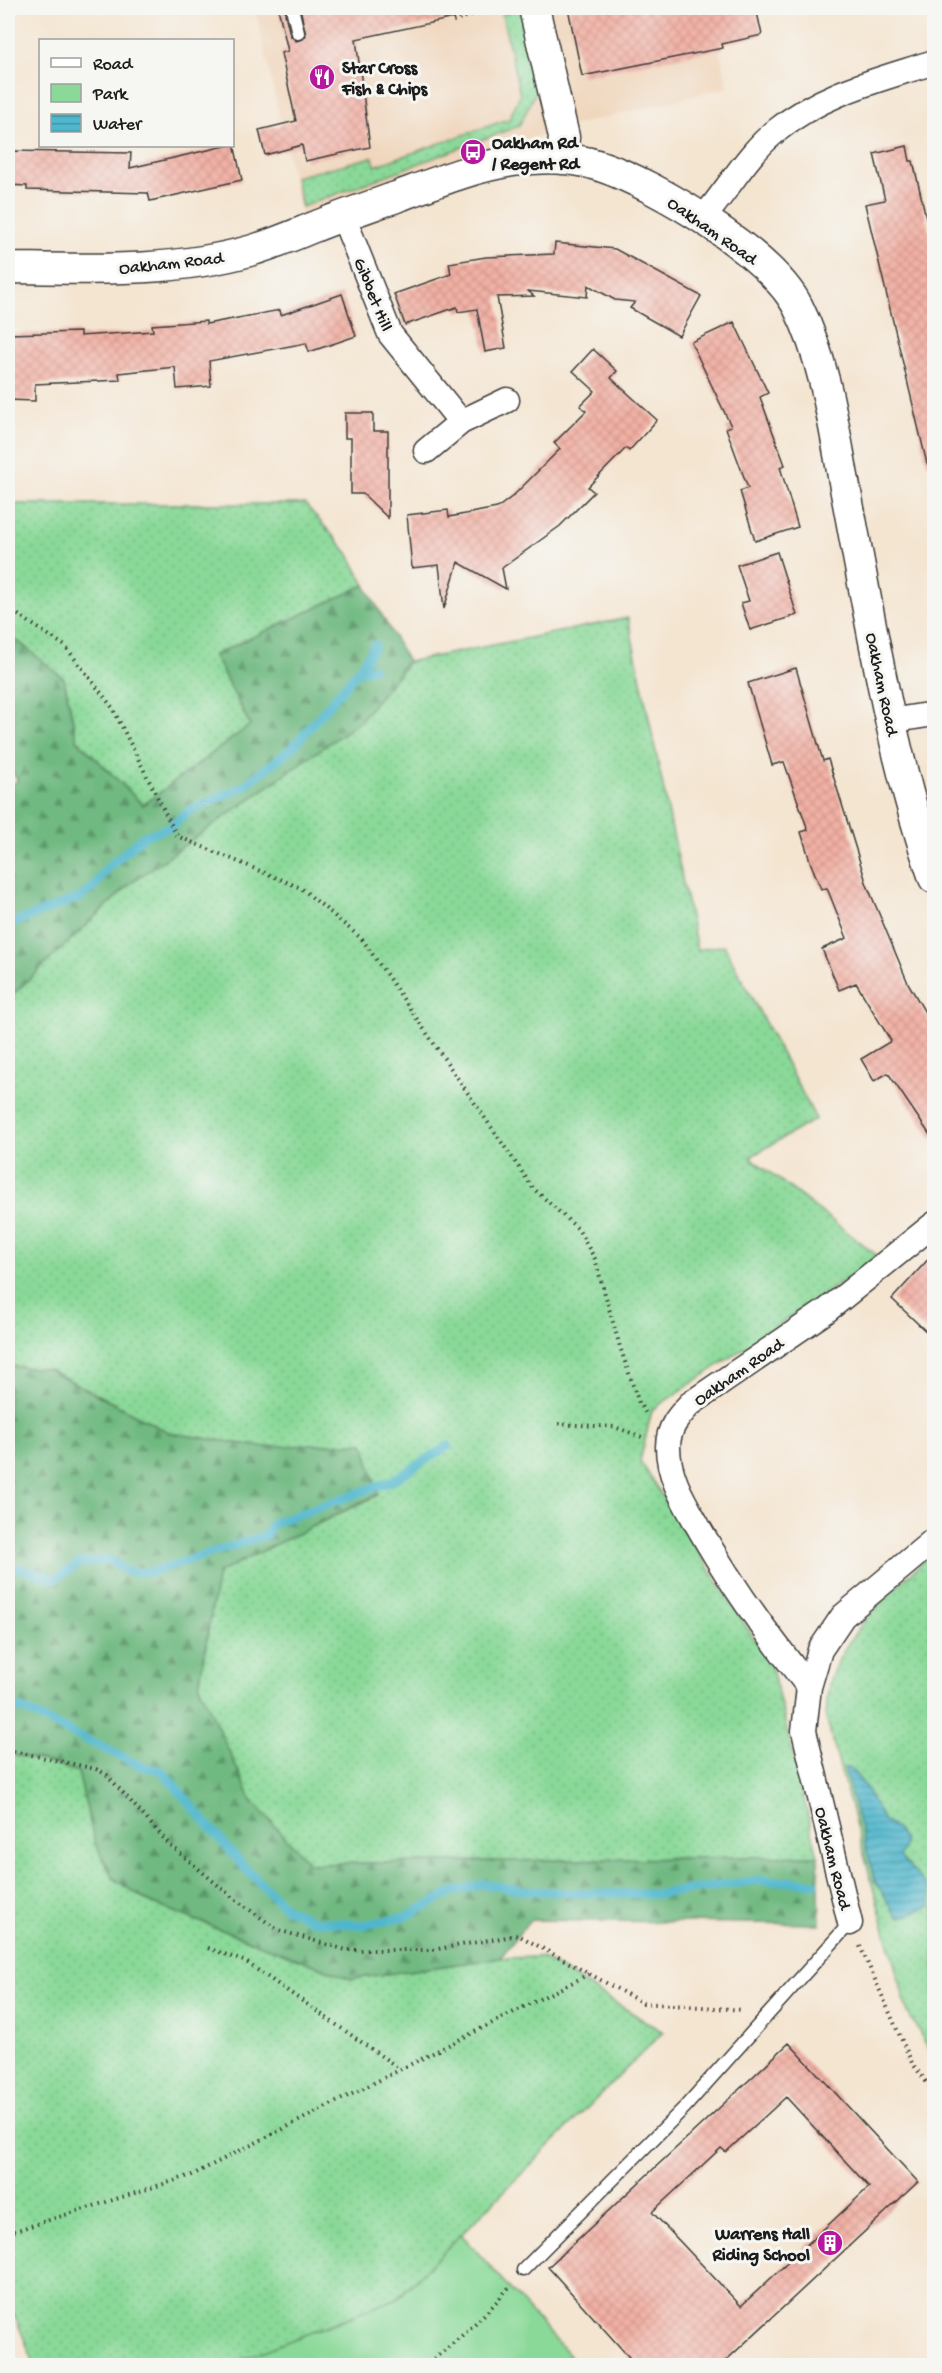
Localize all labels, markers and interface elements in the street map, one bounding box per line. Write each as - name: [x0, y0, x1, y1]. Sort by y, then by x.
- legend: [39, 39, 234, 147]
- text: Road: [93, 55, 134, 76]
- place label: Star Cross Fish & Chips: [341, 59, 428, 101]
- restaurant icon: Star Cross Fish & Chips: [307, 62, 337, 92]
- text: Park: [92, 85, 129, 106]
- text: Water: [93, 115, 143, 136]
- place label: Oakham Rd / Regent Rd: [491, 134, 581, 176]
- bus stop icon: Oakham Rd / Regent Rd: [458, 137, 488, 167]
- street label: Oakham Road: [663, 193, 762, 272]
- street label: Oakham Road: [118, 248, 226, 280]
- street label: Gibbet Hill: [347, 255, 396, 335]
- street label: Oakham Road: [859, 631, 902, 739]
- street label: Oakham Road: [690, 1334, 790, 1412]
- street label: Oakham Road: [809, 1805, 855, 1913]
- place label: Warrens Hall Riding School: [711, 2225, 810, 2267]
- building icon: Warrens Hall Riding School: [815, 2228, 845, 2258]

